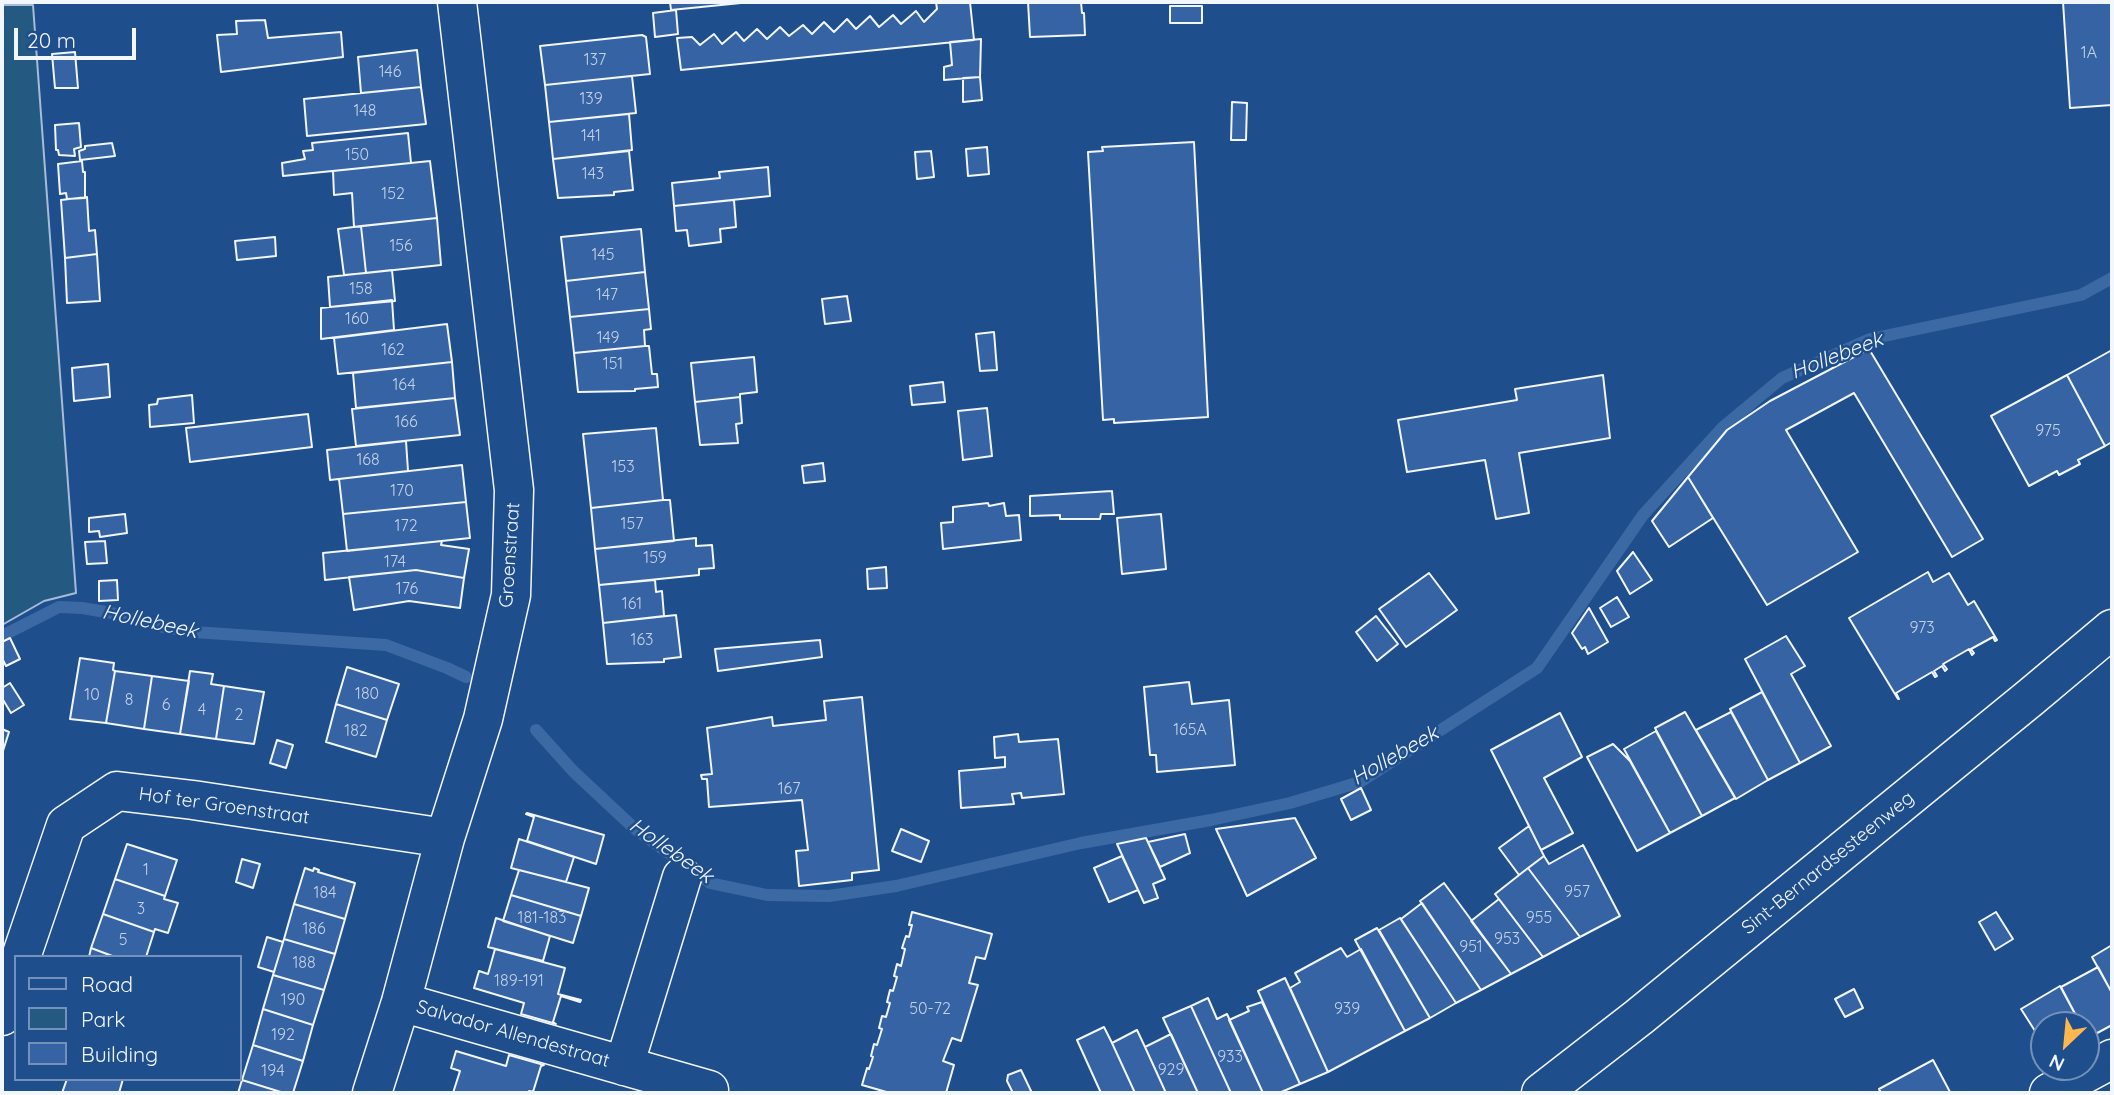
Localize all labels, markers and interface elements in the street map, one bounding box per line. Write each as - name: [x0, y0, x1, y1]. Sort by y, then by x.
- scale bar: [18, 14, 140, 58]
- text: 20 m: [27, 27, 76, 53]
- house number: 1A: [2081, 43, 2097, 63]
- house number: 137: [584, 50, 606, 70]
- house number: 146: [379, 62, 401, 82]
- house number: 139: [579, 89, 603, 109]
- house number: 148: [354, 101, 376, 121]
- house number: 141: [581, 126, 601, 146]
- house number: 150: [345, 145, 369, 165]
- house number: 143: [582, 164, 604, 184]
- house number: 152: [381, 184, 405, 204]
- house number: 156: [389, 236, 413, 256]
- house number: 145: [592, 245, 614, 265]
- house number: 158: [349, 279, 373, 299]
- house number: 147: [596, 285, 618, 305]
- house number: 160: [345, 309, 369, 329]
- water label: Hollebeek: [1787, 327, 1887, 385]
- house number: 149: [597, 328, 619, 348]
- house number: 162: [381, 340, 405, 360]
- house number: 151: [603, 354, 623, 374]
- house number: 164: [392, 375, 416, 395]
- house number: 166: [394, 412, 418, 432]
- house number: 975: [2035, 421, 2061, 441]
- house number: 168: [356, 450, 380, 470]
- house number: 153: [611, 457, 635, 477]
- house number: 170: [390, 481, 414, 501]
- street label: Groenstraat: [495, 502, 525, 608]
- house number: 157: [621, 514, 643, 534]
- house number: 172: [395, 516, 417, 536]
- house number: 159: [643, 548, 667, 568]
- house number: 174: [384, 552, 406, 572]
- house number: 176: [396, 579, 418, 599]
- house number: 161: [622, 594, 642, 614]
- water label: Hollebeek: [100, 600, 200, 644]
- house number: 973: [1909, 618, 1935, 638]
- house number: 163: [631, 630, 653, 650]
- house number: 180: [355, 684, 379, 704]
- house number: 10: [84, 685, 100, 705]
- house number: 8: [125, 690, 133, 710]
- house number: 6: [162, 695, 170, 715]
- house number: 4: [198, 700, 206, 720]
- house number: 2: [235, 705, 243, 725]
- house number: 165A: [1173, 720, 1207, 740]
- house number: 182: [344, 721, 368, 741]
- water label: Hollebeek: [1347, 721, 1443, 791]
- house number: 167: [778, 779, 800, 799]
- street label: Hof ter Groenstraat: [137, 783, 311, 829]
- street label: Sint-Bernardsesteenweg: [1737, 786, 1919, 940]
- water label: Hollebeek: [624, 813, 718, 889]
- house number: 1: [143, 860, 149, 880]
- house number: 957: [1564, 882, 1590, 902]
- house number: 184: [314, 883, 336, 903]
- house number: 3: [137, 899, 145, 919]
- house number: 181-183: [518, 908, 566, 928]
- house number: 955: [1526, 908, 1552, 928]
- house number: 186: [302, 919, 326, 939]
- house number: 953: [1494, 929, 1520, 949]
- house number: 5: [119, 930, 127, 950]
- house number: 951: [1459, 937, 1483, 957]
- house number: 188: [292, 953, 316, 973]
- legend: [14, 955, 242, 1081]
- text: Road: [81, 971, 133, 997]
- house number: 189-191: [494, 971, 544, 991]
- house number: 190: [281, 990, 305, 1010]
- street label: Salvador Allendestraat: [414, 995, 612, 1073]
- house number: 50-72: [909, 999, 951, 1019]
- house number: 939: [1334, 999, 1360, 1019]
- text: Park: [81, 1006, 125, 1032]
- north arrow: [2030, 1011, 2100, 1081]
- house number: 192: [271, 1025, 295, 1045]
- text: Building: [81, 1041, 158, 1067]
- house number: 933: [1217, 1047, 1243, 1067]
- text: N: [2045, 1049, 2068, 1077]
- house number: 929: [1158, 1060, 1184, 1080]
- house number: 194: [261, 1061, 285, 1081]

